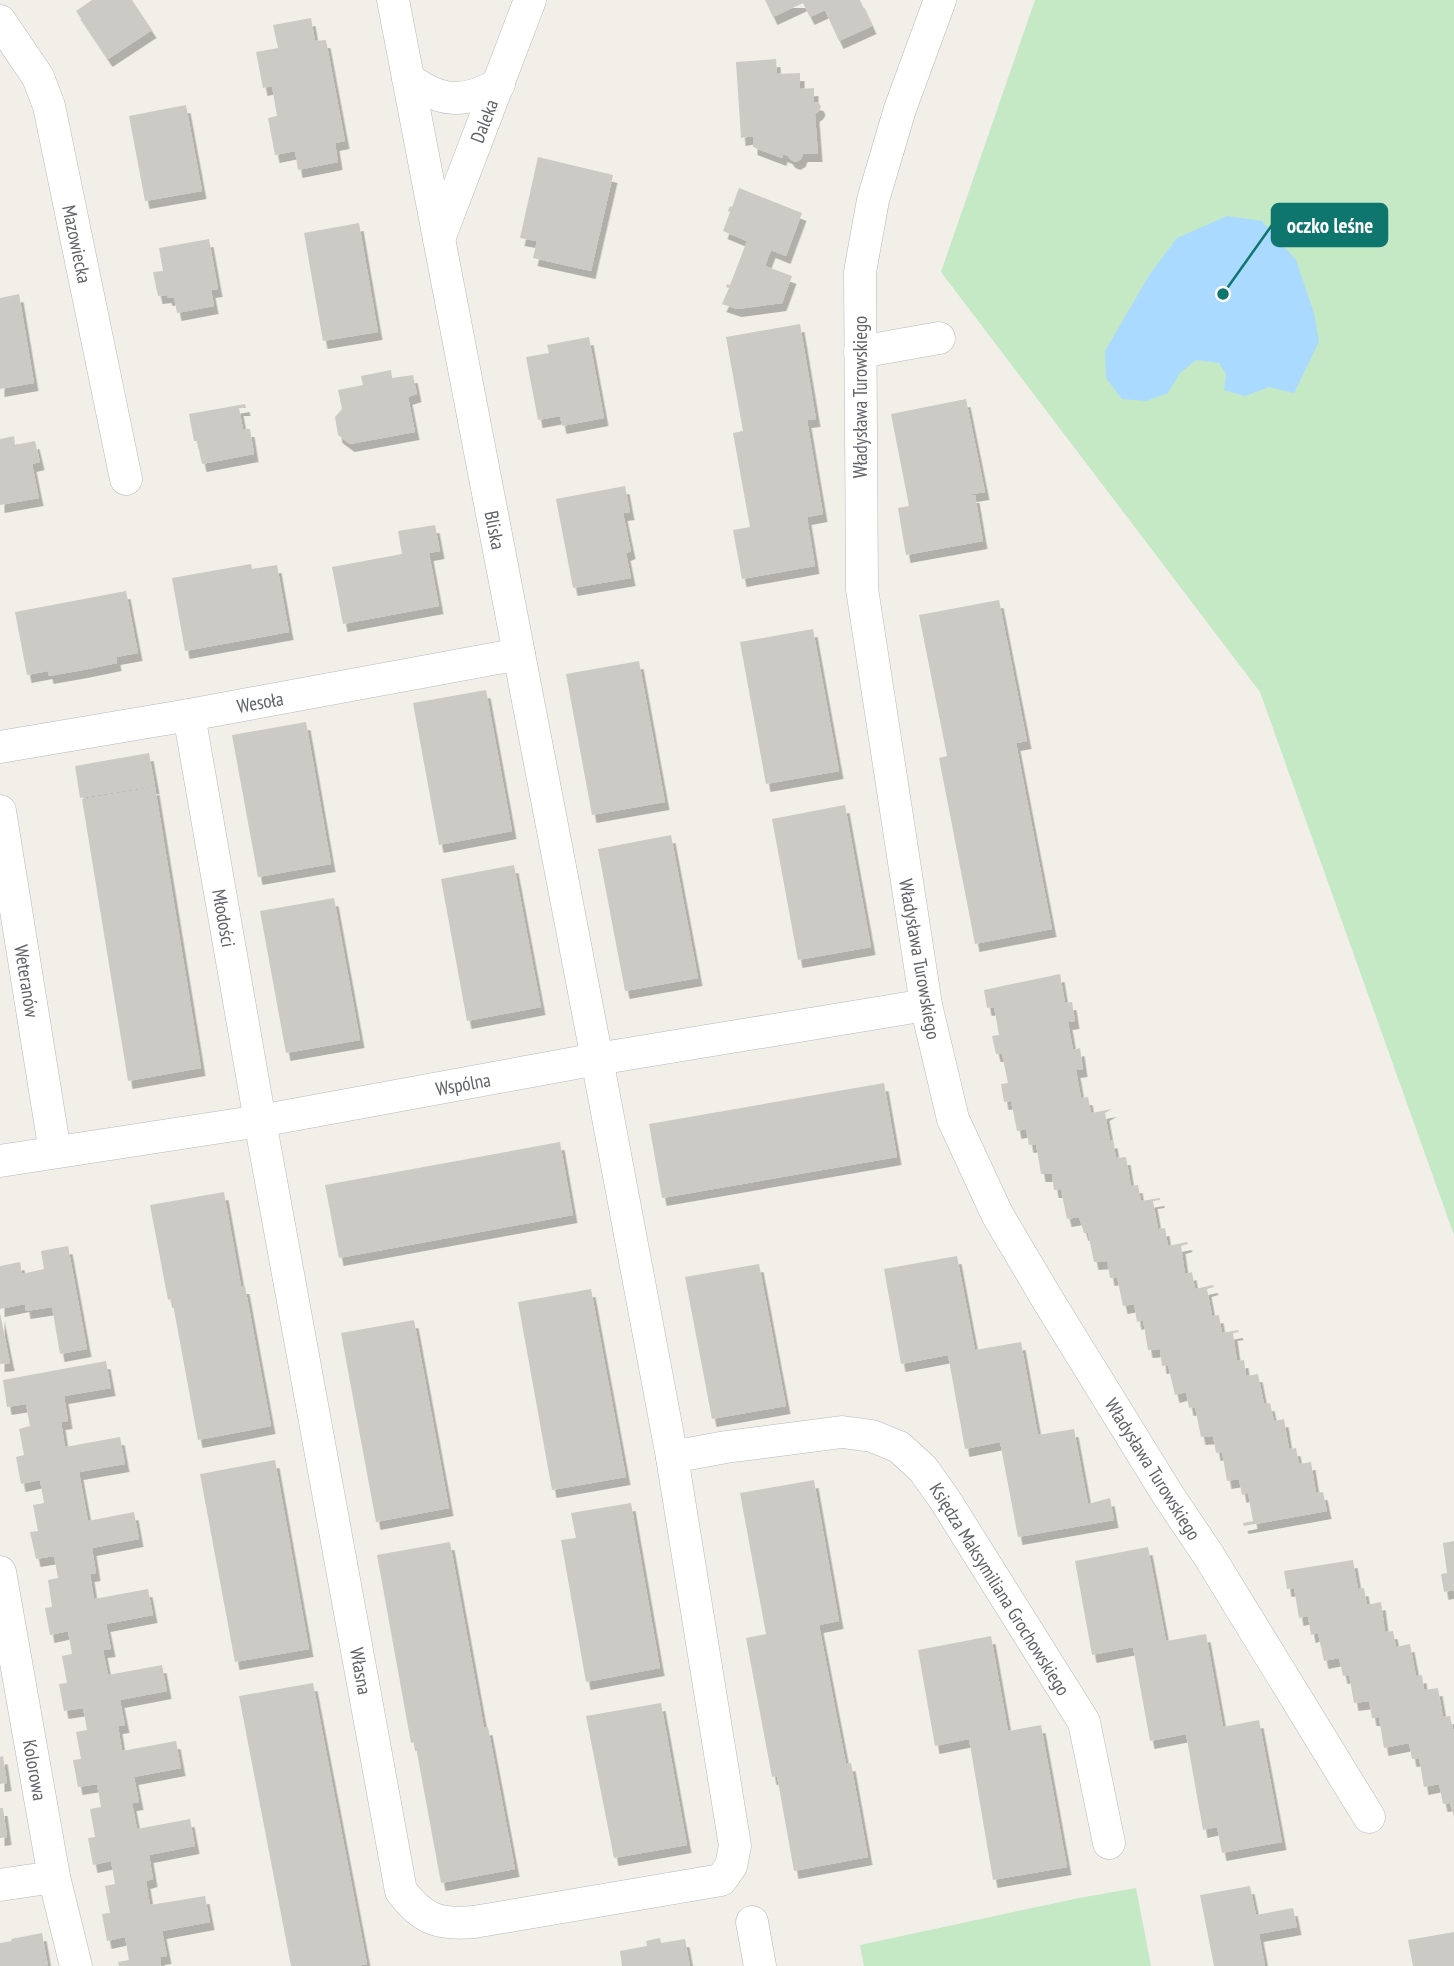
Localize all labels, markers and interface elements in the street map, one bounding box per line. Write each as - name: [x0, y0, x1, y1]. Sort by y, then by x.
- street label: Daleka: [465, 96, 503, 146]
- street label: Mazowiecka: [57, 203, 97, 285]
- callout: oczko leśne: [1272, 204, 1387, 246]
- text: oczko leśne: [1287, 212, 1373, 239]
- street label: Władysława Turowskiego: [848, 316, 872, 478]
- street label: Bliska: [480, 509, 510, 551]
- street label: Wesoła: [235, 686, 285, 718]
- street label: Władysława Turowskiego: [894, 877, 946, 1041]
- street label: Młodości: [207, 887, 241, 949]
- street label: Weteranów: [9, 943, 45, 1020]
- street label: Wspólna: [434, 1067, 492, 1101]
- street label: Władysława Turowskiego: [1100, 1394, 1206, 1544]
- street label: Księdza Maksymiliana Grochowskiego: [925, 1478, 1075, 1700]
- street label: Własna: [345, 1646, 377, 1696]
- street label: Kolorowa: [18, 1738, 52, 1802]

